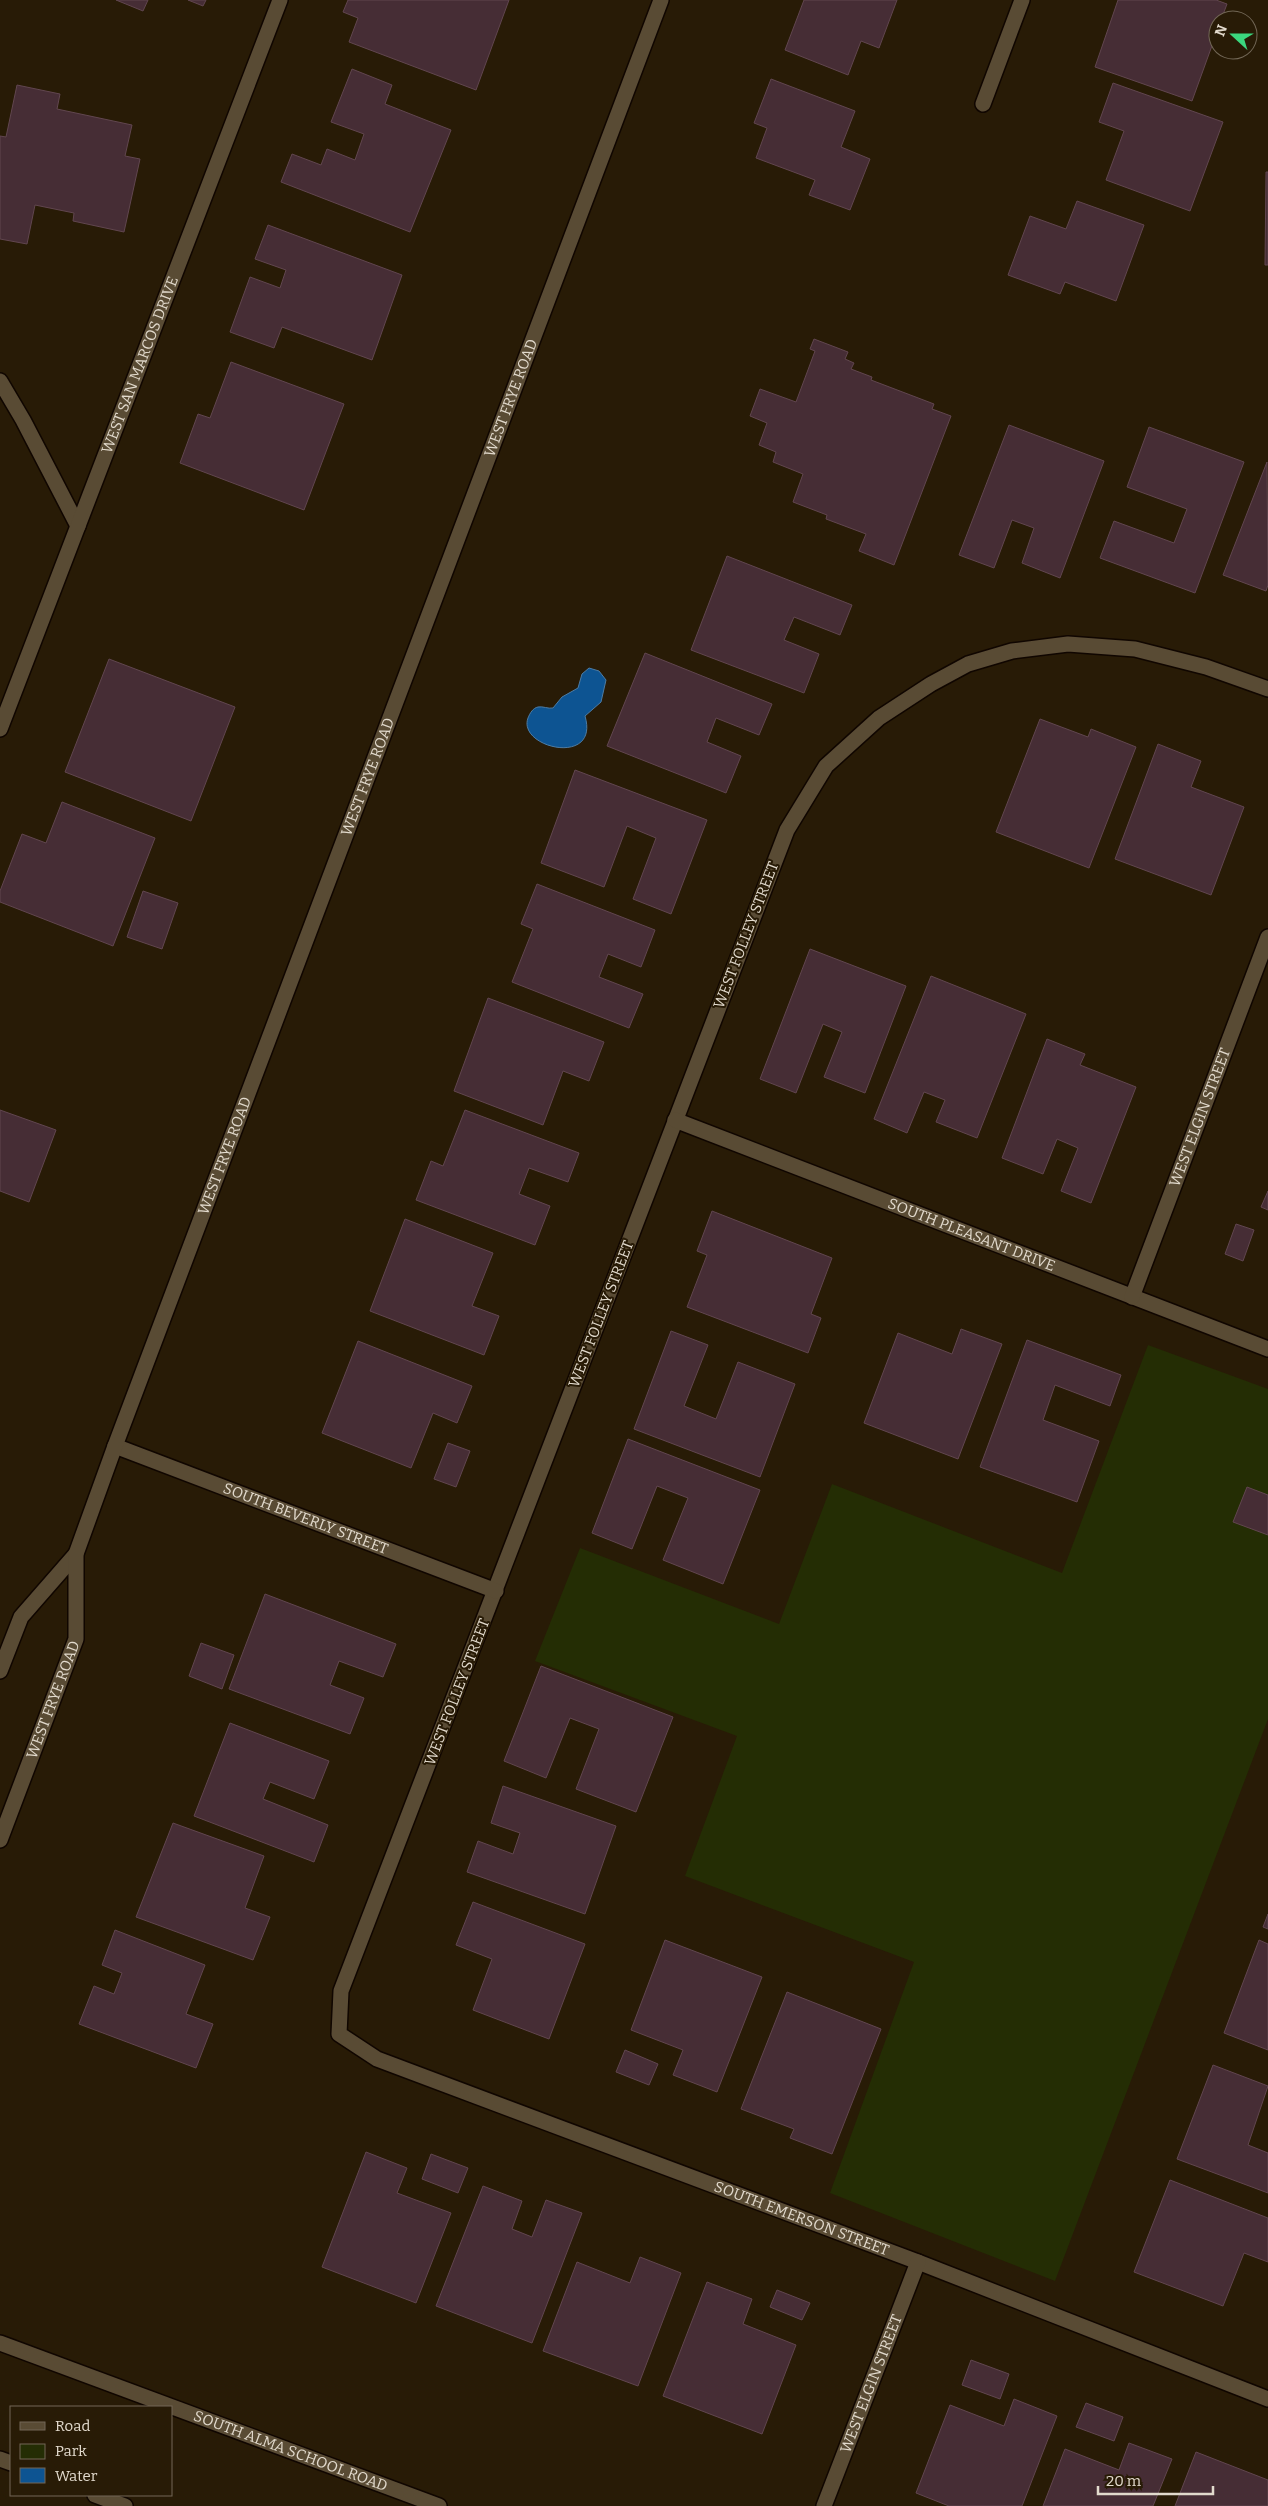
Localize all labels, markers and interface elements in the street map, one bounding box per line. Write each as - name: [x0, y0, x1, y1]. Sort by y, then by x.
- north arrow: [1208, 10, 1258, 60]
- text: N: [1211, 22, 1231, 39]
- street label: WEST SAN MARCOS DRIVE: [98, 274, 182, 456]
- street label: WEST FRYE ROAD: [480, 336, 541, 459]
- street label: WEST FRYE ROAD: [337, 715, 398, 838]
- street label: WEST FOLLEY STREET: [710, 859, 782, 1011]
- street label: WEST ELGIN STREET: [1166, 1045, 1234, 1189]
- street label: WEST FRYE ROAD: [194, 1094, 255, 1217]
- street label: SOUTH PLEASANT DRIVE: [885, 1194, 1058, 1275]
- street label: WEST FOLLEY STREET: [565, 1238, 637, 1390]
- street label: SOUTH BEVERLY STREET: [221, 1479, 391, 1558]
- street label: WEST FOLLEY STREET: [421, 1616, 493, 1768]
- street label: WEST FRYE ROAD: [23, 1638, 84, 1761]
- street label: SOUTH EMERSON STREET: [712, 2177, 892, 2259]
- street label: WEST ELGIN STREET: [836, 2312, 906, 2455]
- legend: [10, 2406, 172, 2496]
- street label: SOUTH ALMA SCHOOL ROAD: [191, 2407, 390, 2495]
- text: Road: [55, 2417, 90, 2435]
- text: Park: [55, 2442, 87, 2460]
- scale bar: [1098, 2464, 1213, 2496]
- text: Water: [55, 2467, 98, 2485]
- text: 20 m: [1106, 2472, 1142, 2490]

